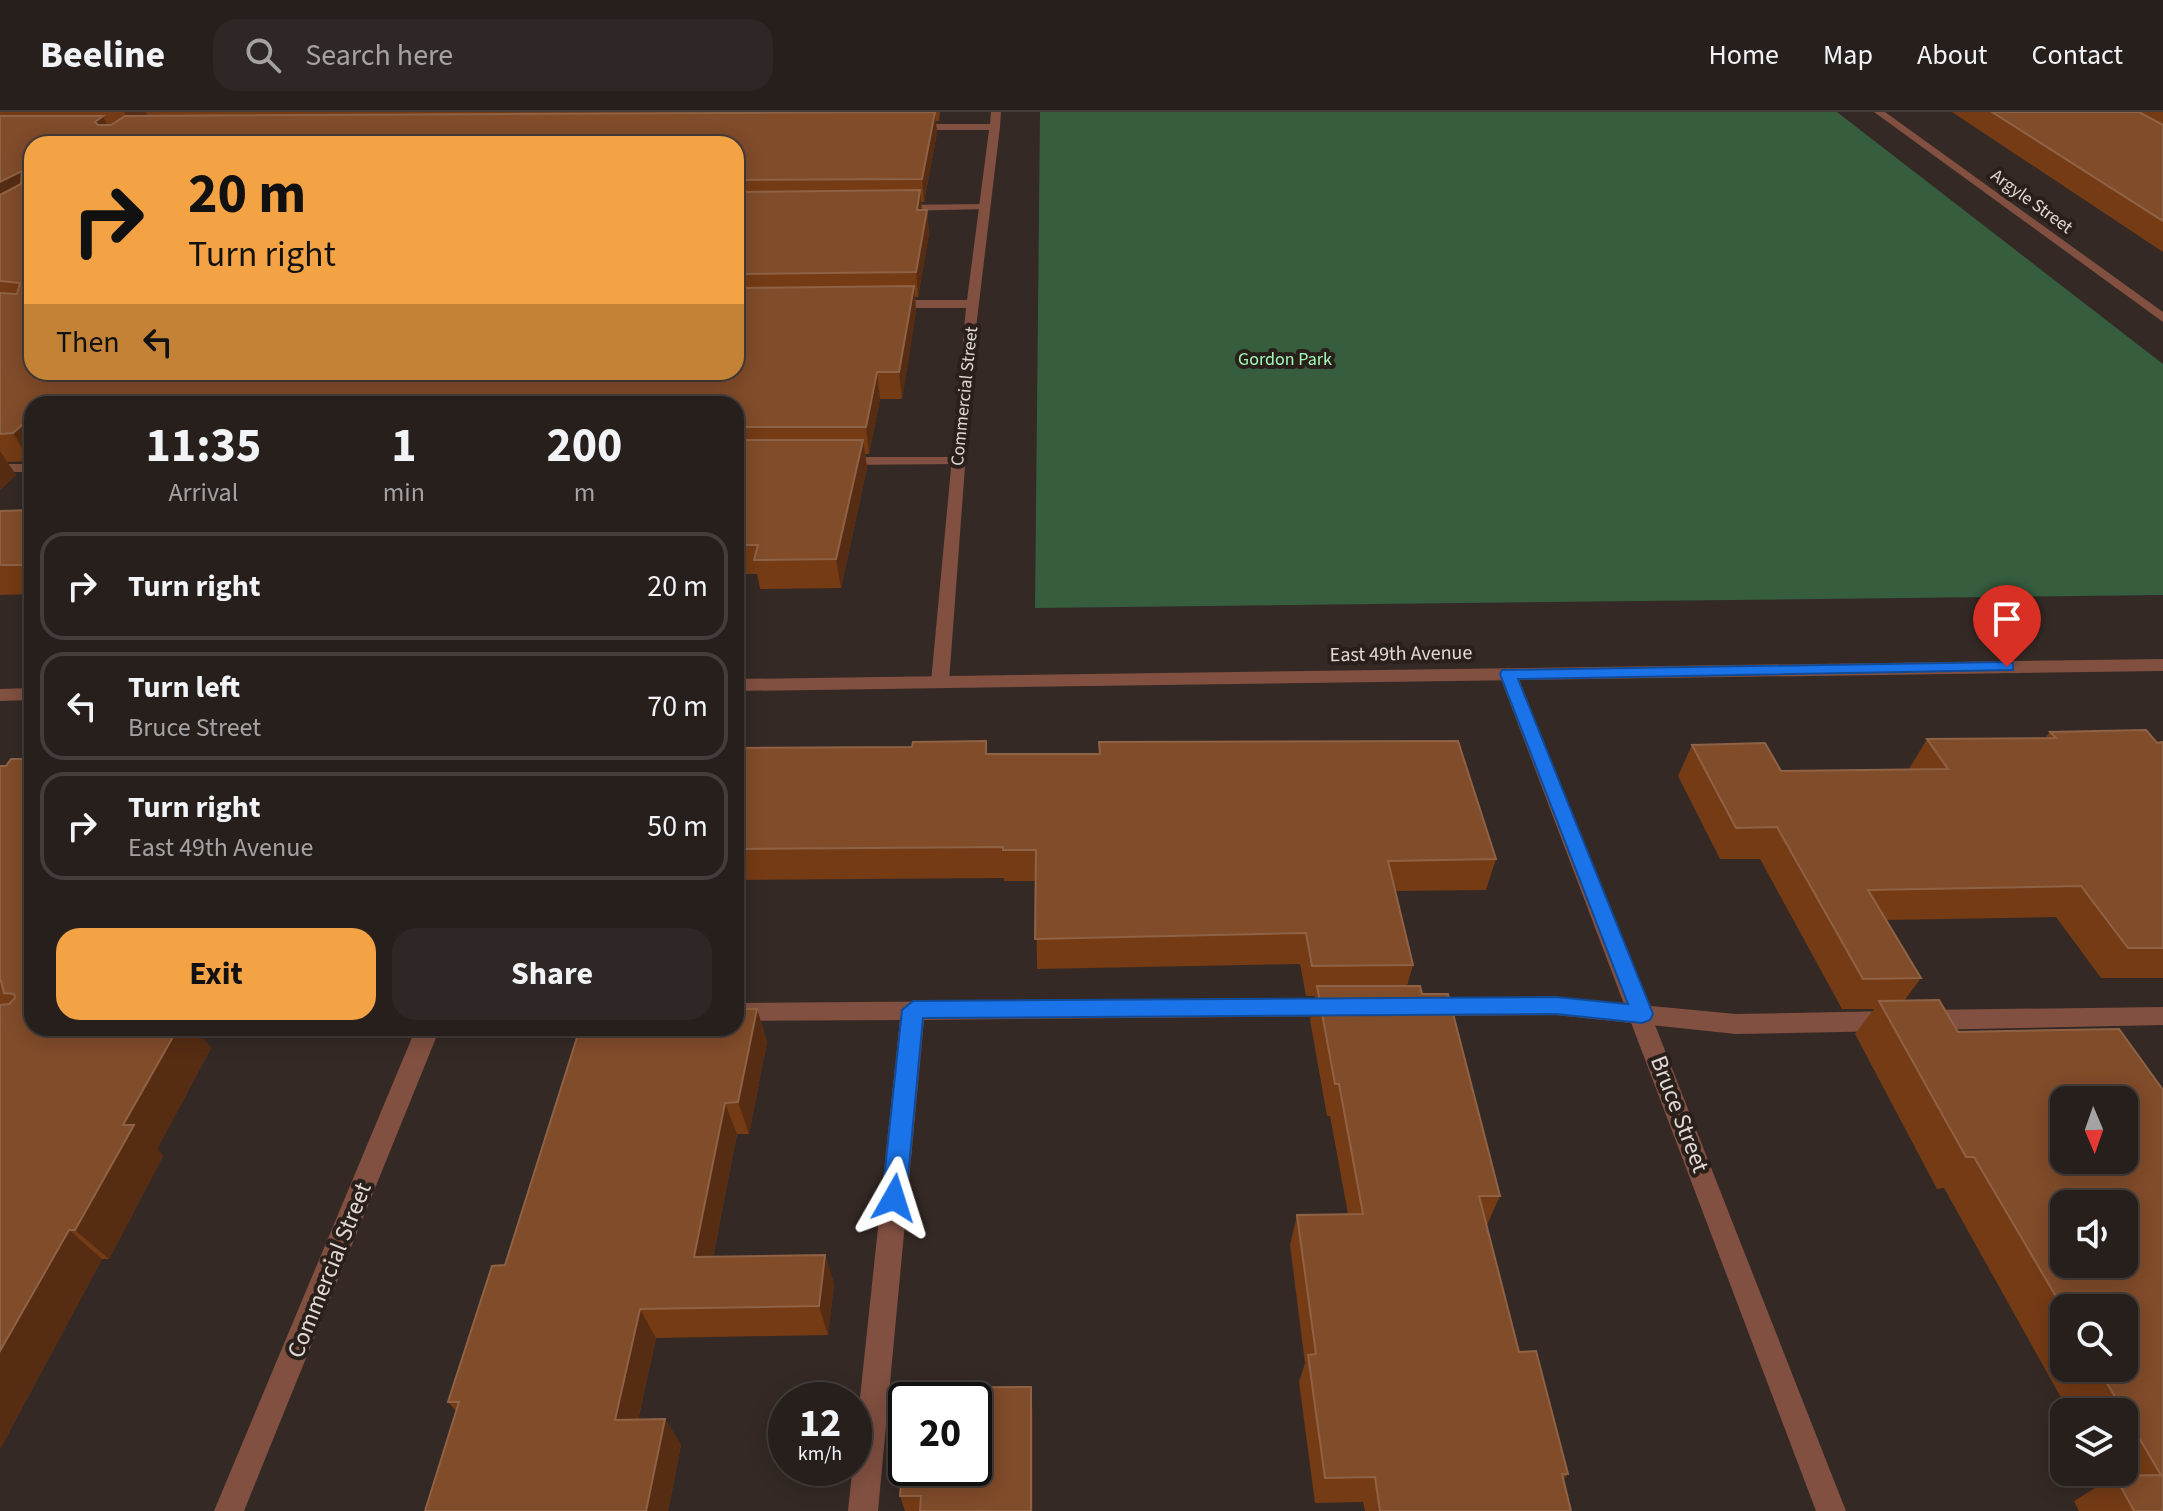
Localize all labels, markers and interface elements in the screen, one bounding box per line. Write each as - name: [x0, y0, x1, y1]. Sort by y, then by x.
- search box: [213, 19, 773, 91]
- text: Beeline: [40, 28, 165, 82]
- icon: search: [241, 33, 285, 77]
- text: Search here: [305, 34, 453, 77]
- text: Home: [1708, 35, 1779, 75]
- text: Map: [1823, 35, 1873, 75]
- text: About: [1917, 35, 1988, 75]
- text: Contact: [2032, 35, 2123, 75]
- text: 20 m: [188, 155, 306, 234]
- street label: Argyle Street: [1986, 163, 2078, 240]
- icon: right: [56, 168, 160, 272]
- text: Turn right: [188, 229, 336, 280]
- icon: left: [136, 320, 180, 364]
- text: Then: [56, 321, 120, 364]
- street label: Commercial Street: [945, 325, 984, 467]
- park label: Gordon Park: [1238, 347, 1332, 372]
- text: 11:35: [145, 412, 261, 480]
- text: 1: [391, 412, 417, 480]
- text: 200: [546, 412, 622, 480]
- text: Arrival: [168, 474, 238, 511]
- text: min: [383, 474, 425, 511]
- text: m: [574, 474, 595, 511]
- icon: right: [60, 564, 104, 608]
- text: Turn right: [128, 565, 260, 608]
- text: 20 m: [647, 565, 708, 608]
- pin: [1973, 585, 2041, 667]
- icon: arrive: [1985, 597, 2029, 641]
- street label: East 49th Avenue: [1330, 639, 1473, 669]
- text: Turn left: [128, 666, 240, 709]
- icon: left: [60, 684, 104, 728]
- text: 70 m: [647, 685, 708, 728]
- text: Bruce Street: [128, 709, 261, 746]
- text: Turn right: [128, 786, 260, 829]
- icon: right: [60, 804, 104, 848]
- text: 50 m: [647, 805, 708, 848]
- text: East 49th Avenue: [128, 829, 313, 866]
- button: Exit: [56, 928, 376, 1020]
- button: Share: [392, 928, 712, 1020]
- street label: Bruce Street: [1641, 1051, 1718, 1178]
- north arrow: [2050, 1086, 2138, 1174]
- map controls: [2050, 1086, 2138, 1486]
- position arrow: [852, 1156, 936, 1240]
- street label: Commercial Street: [278, 1177, 381, 1363]
- button: sound: [2050, 1190, 2138, 1278]
- button: search: [2050, 1294, 2138, 1382]
- speed limit sign: 20: [888, 1382, 992, 1486]
- text: 12: [799, 1395, 841, 1452]
- button: layers: [2050, 1398, 2138, 1486]
- text: km/h: [798, 1440, 842, 1468]

